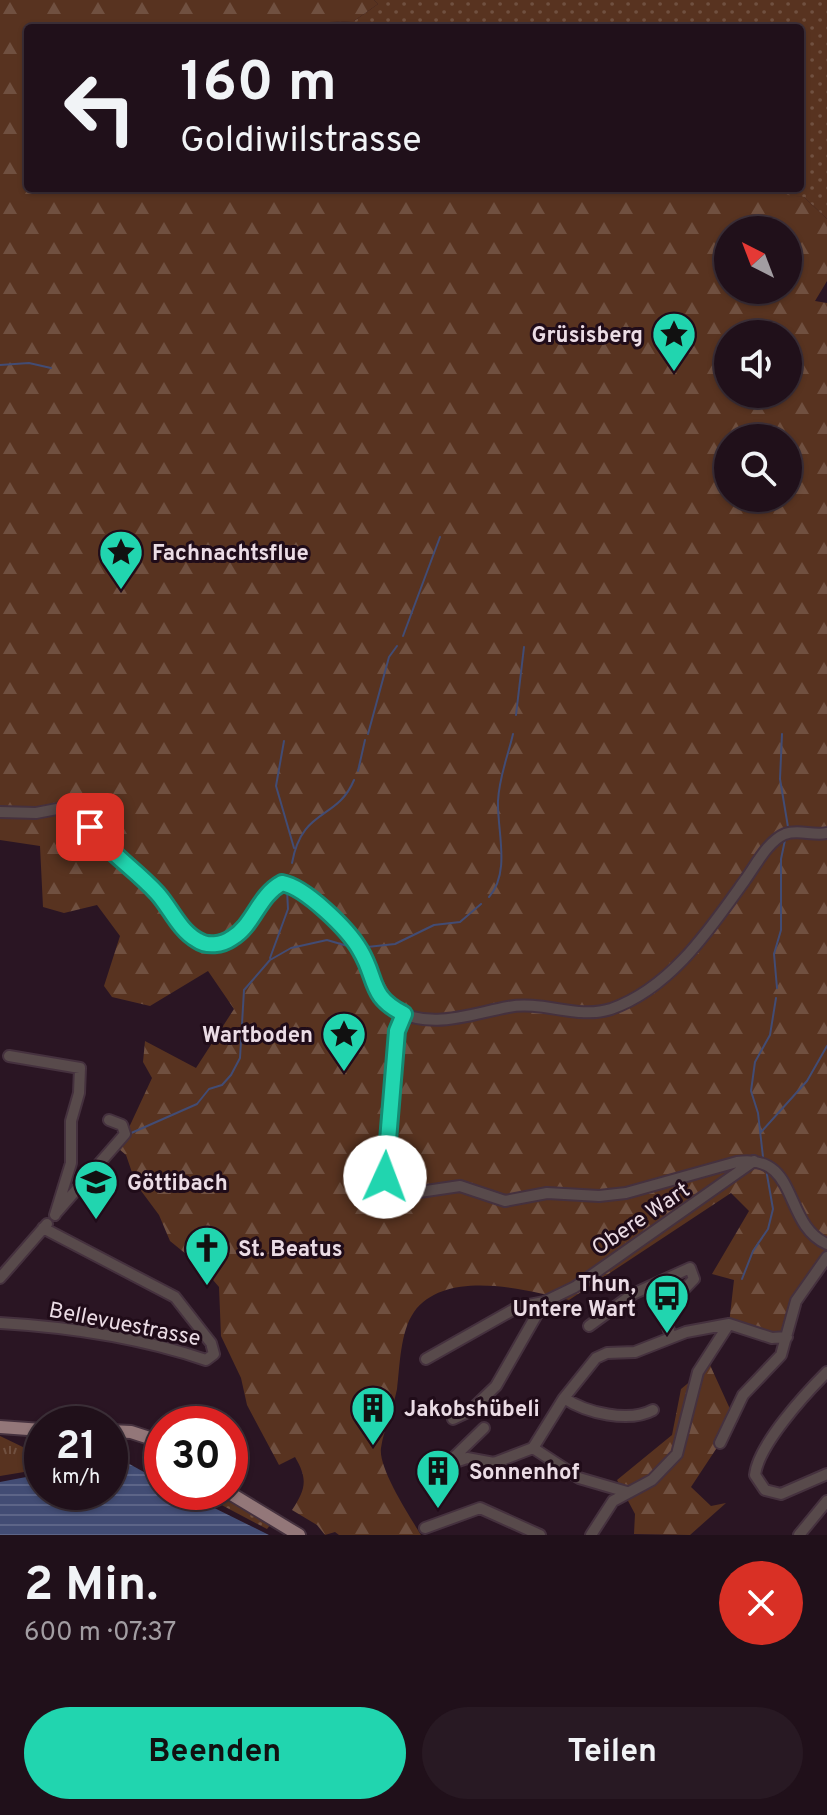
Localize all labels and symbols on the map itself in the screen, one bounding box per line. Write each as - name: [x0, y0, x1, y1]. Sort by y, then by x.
- north arrow: [714, 216, 802, 304]
- place icon: Grüsisberg: [650, 310, 698, 373]
- place label: Grüsisberg: [531, 323, 643, 350]
- place icon: Fachnachtsflue: [97, 528, 145, 591]
- place label: Fachnachtsflue: [152, 541, 309, 568]
- pin: [56, 793, 124, 861]
- place icon: Wartboden: [320, 1010, 368, 1073]
- place label: Wartboden: [202, 1023, 313, 1050]
- position arrow: [343, 1135, 427, 1219]
- school or university icon: Göttibach: [72, 1158, 120, 1221]
- place label: Göttibach: [127, 1171, 228, 1198]
- street label: Obere Wart: [587, 1177, 696, 1263]
- church icon: St. Beatus: [183, 1224, 231, 1287]
- place label: St. Beatus: [238, 1237, 343, 1264]
- place label: Thun, Untere Wart: [512, 1272, 636, 1324]
- bus stop icon: Thun, Untere Wart: [643, 1272, 691, 1335]
- street label: Bellevuestrasse: [46, 1298, 203, 1353]
- building icon: Jakobshübeli: [349, 1384, 397, 1447]
- place label: Jakobshübeli: [404, 1397, 540, 1424]
- speed limit sign: 30: [144, 1406, 248, 1510]
- building icon: Sonnenhof: [414, 1447, 462, 1510]
- place label: Sonnenhof: [469, 1460, 579, 1487]

